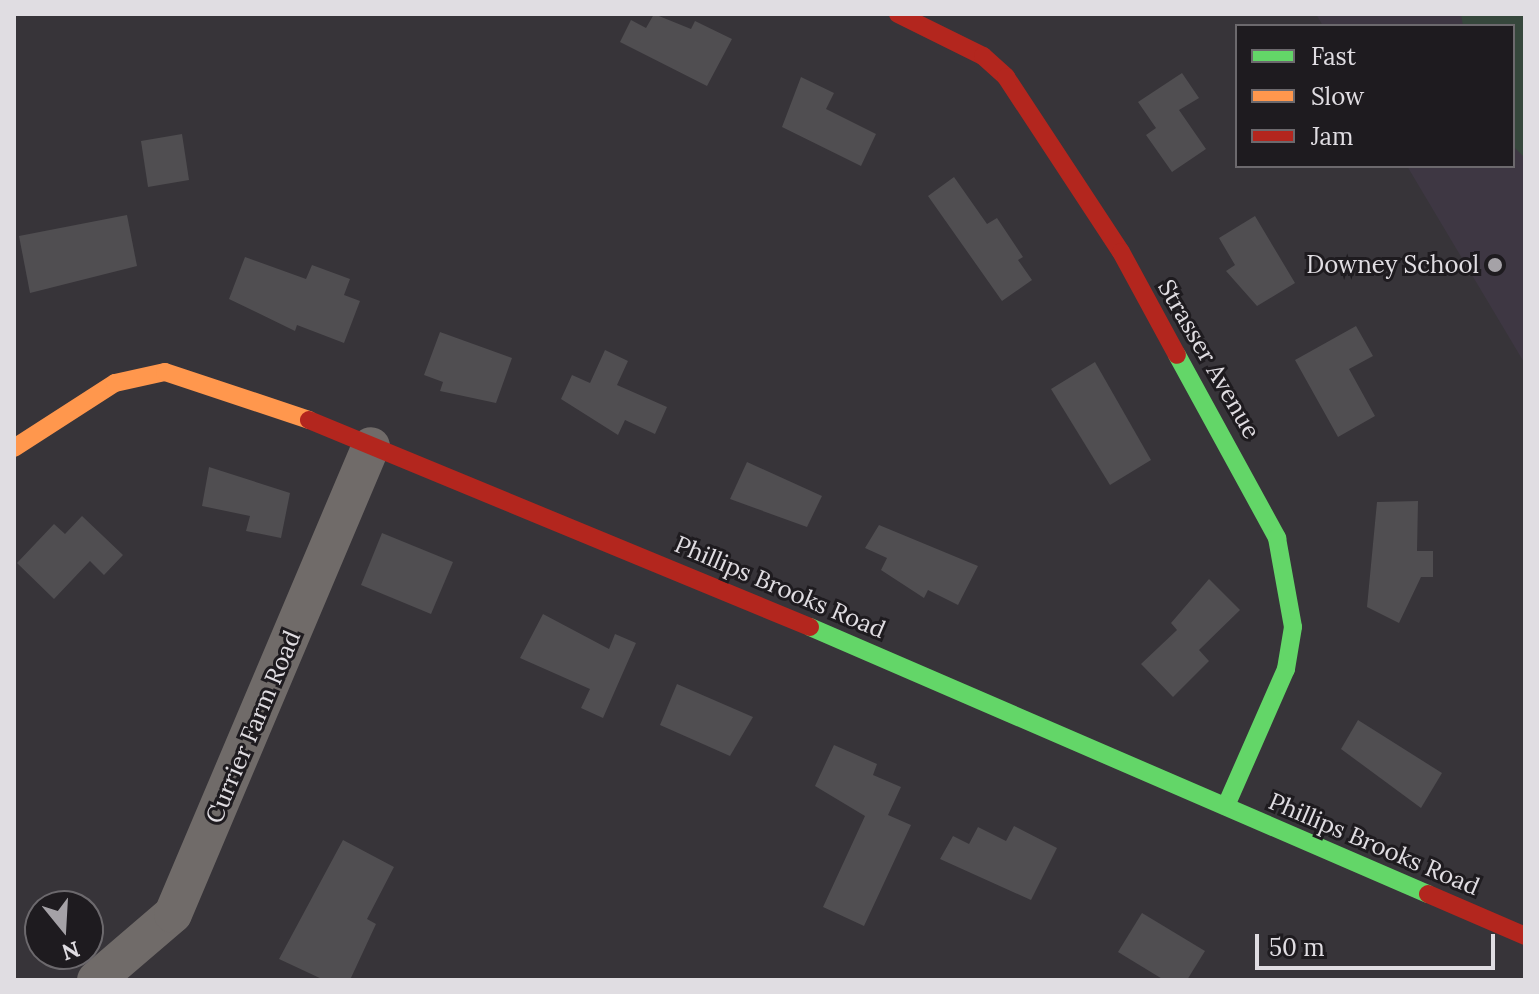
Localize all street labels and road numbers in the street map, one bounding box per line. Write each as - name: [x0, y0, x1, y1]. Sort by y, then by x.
- street label: Strasser Avenue: [1152, 274, 1266, 444]
- street label: Phillips Brooks Road: [670, 530, 890, 644]
- street label: Currier Farm Road: [199, 626, 307, 828]
- street label: Phillips Brooks Road: [1264, 787, 1484, 901]

